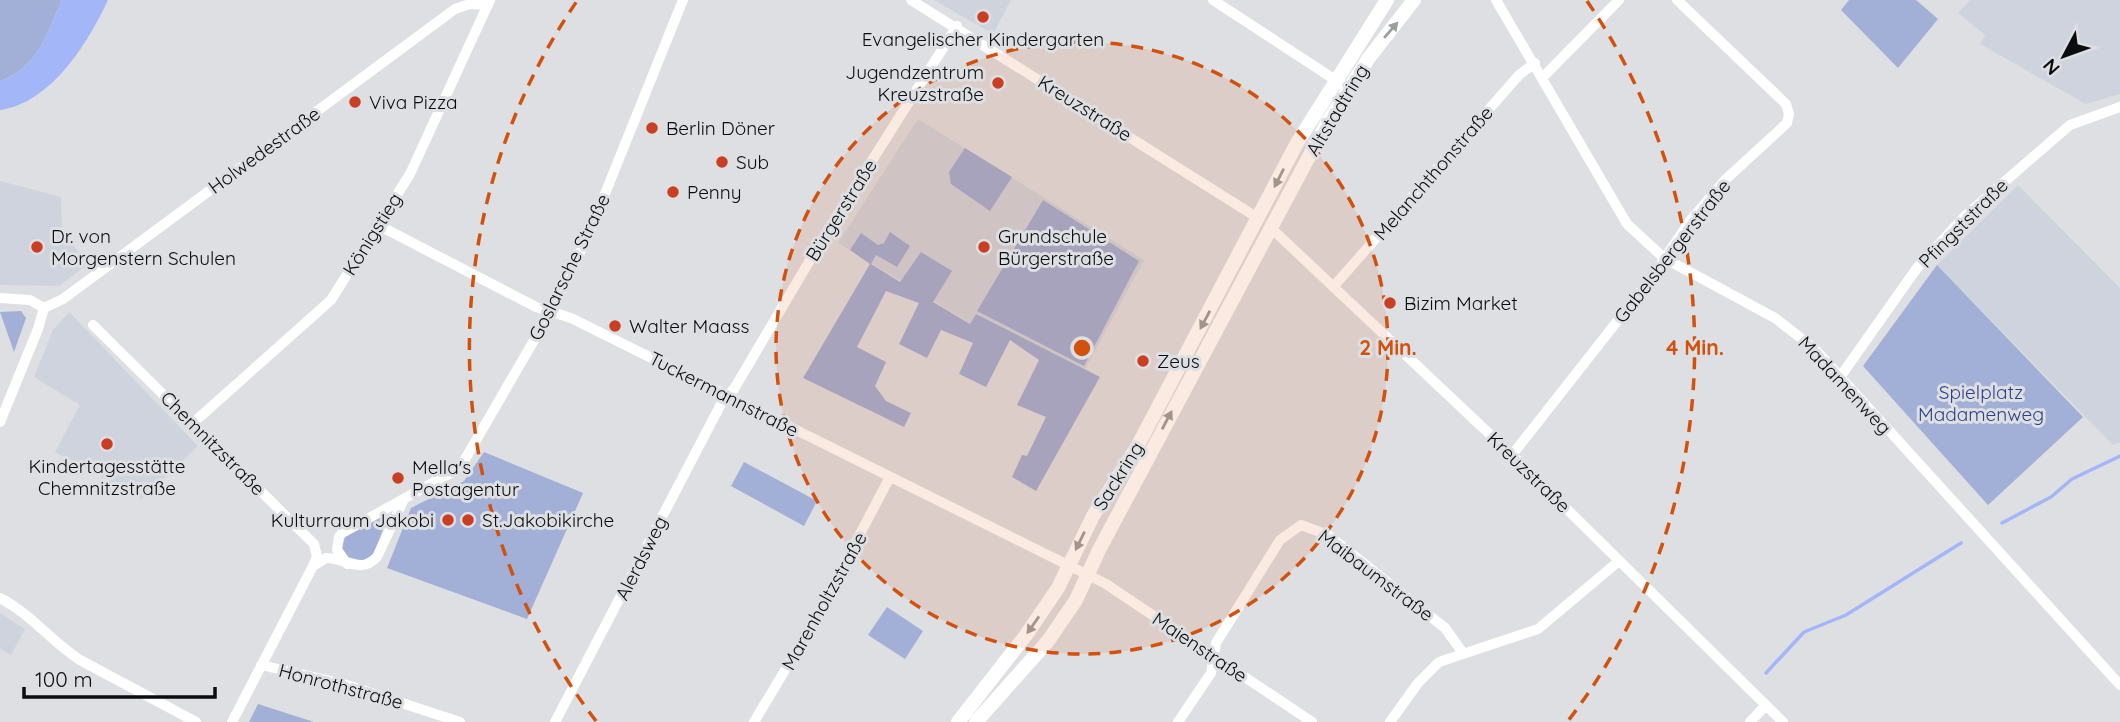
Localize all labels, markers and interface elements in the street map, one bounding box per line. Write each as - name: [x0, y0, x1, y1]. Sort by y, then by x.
- marker: Evangelischer Kindergarten: [975, 9, 991, 25]
- one-way arrow: [1383, 21, 1398, 38]
- north arrow: [2029, 21, 2099, 91]
- place label: Evangelischer Kindergarten: [862, 27, 1104, 51]
- text: N: [2038, 54, 2065, 80]
- place label: Jugendzentrum Kreuzstraße: [845, 60, 984, 106]
- street label: Altstadtring: [1300, 60, 1374, 160]
- street label: Kreuzstraße: [1034, 70, 1136, 146]
- marker: Jugendzentrum Kreuzstraße: [990, 75, 1006, 91]
- place label: Viva Pizza: [369, 90, 458, 114]
- marker: Viva Pizza: [347, 94, 363, 110]
- street label: Holwedestraße: [203, 101, 325, 199]
- street label: Melanchthonstraße: [1368, 101, 1498, 245]
- place label: Berlin Döner: [666, 116, 776, 140]
- marker: Berlin Döner: [644, 120, 660, 136]
- place label: Sub: [736, 150, 769, 174]
- marker: Sub: [714, 154, 730, 170]
- street label: Bürgerstraße: [800, 154, 882, 266]
- one-way arrow: [1273, 168, 1284, 188]
- street label: Pfingststraße: [1913, 173, 2013, 273]
- street label: Gabelsbergerstraße: [1609, 174, 1735, 328]
- place label: Penny: [687, 180, 742, 204]
- marker: Penny: [665, 184, 681, 200]
- street label: Königstieg: [337, 188, 407, 280]
- street label: Goslarsche Straße: [523, 190, 615, 344]
- place label: Dr. von Morgenstern Schulen: [51, 224, 236, 270]
- place label: Grundschule Bürgerstraße: [998, 224, 1114, 270]
- marker: Dr. von Morgenstern Schulen: [29, 239, 45, 255]
- marker: Grundschule Bürgerstraße: [976, 239, 992, 255]
- place label: Bizim Market: [1404, 291, 1518, 315]
- marker: Bizim Market: [1382, 295, 1398, 311]
- one-way arrow: [1199, 310, 1211, 330]
- place label: Walter Maass: [629, 314, 749, 338]
- marker: Walter Maass: [607, 318, 623, 334]
- street label: Madamenweg: [1793, 331, 1897, 439]
- text: 2 Min.: [1359, 334, 1417, 360]
- text: 4 Min.: [1666, 334, 1724, 360]
- centre of rings: [1070, 336, 1094, 360]
- street label: Tuckermannstraße: [645, 346, 803, 442]
- place label: Zeus: [1157, 349, 1200, 373]
- marker: Zeus: [1135, 353, 1151, 369]
- park label: Spielplatz Madamenweg: [1918, 380, 2044, 426]
- street label: Chemnitzstraße: [156, 386, 270, 500]
- one-way arrow: [1161, 411, 1173, 430]
- street label: Kreuzstraße: [1482, 426, 1576, 518]
- marker: Kindertagesstätte Chemnitzstraße: [99, 436, 115, 452]
- street label: Sackring: [1088, 437, 1148, 515]
- place label: Kindertagesstätte Chemnitzstraße: [29, 454, 185, 500]
- place label: Mella's Postagentur: [412, 455, 520, 501]
- marker: Mella's Postagentur: [390, 470, 406, 486]
- place label: Kulturraum Jakobi: [271, 508, 434, 532]
- place label: St.Jakobikirche: [482, 508, 614, 532]
- marker: Kulturraum Jakobi: [440, 512, 456, 528]
- marker: St.Jakobikirche: [460, 512, 476, 528]
- street label: Alerdsweg: [610, 512, 672, 604]
- street label: Maibaumstraße: [1313, 524, 1439, 626]
- street label: Marenholtzstraße: [776, 528, 872, 674]
- one-way arrow: [1075, 531, 1086, 551]
- street label: Maienstraße: [1148, 607, 1252, 687]
- one-way arrow: [1026, 616, 1040, 634]
- scale bar: [24, 656, 215, 700]
- street label: Honrothstraße: [276, 658, 406, 714]
- text: 100 m: [35, 666, 93, 692]

